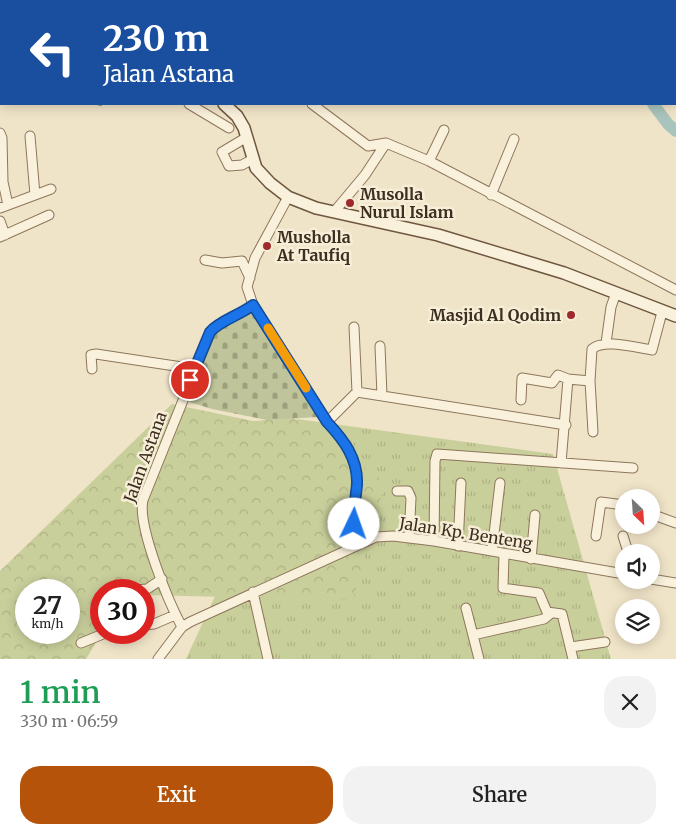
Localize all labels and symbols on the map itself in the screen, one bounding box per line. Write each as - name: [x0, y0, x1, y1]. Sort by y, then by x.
- place label: Musolla Nurul Islam: [360, 184, 454, 222]
- marker: Musolla Nurul Islam: [344, 197, 356, 209]
- place label: Musholla At Taufiq: [276, 227, 351, 265]
- marker: Musholla At Taufiq: [261, 240, 273, 252]
- place label: Masjid Al Qodim: [430, 305, 561, 325]
- marker: Masjid Al Qodim: [565, 309, 577, 321]
- pin: [169, 359, 211, 401]
- street label: Jalan Astana: [119, 408, 171, 506]
- north arrow: [615, 489, 660, 534]
- position arrow: [327, 497, 379, 549]
- street label: Jalan Kp. Benteng: [397, 512, 534, 553]
- speed limit sign: 30: [90, 579, 155, 644]

